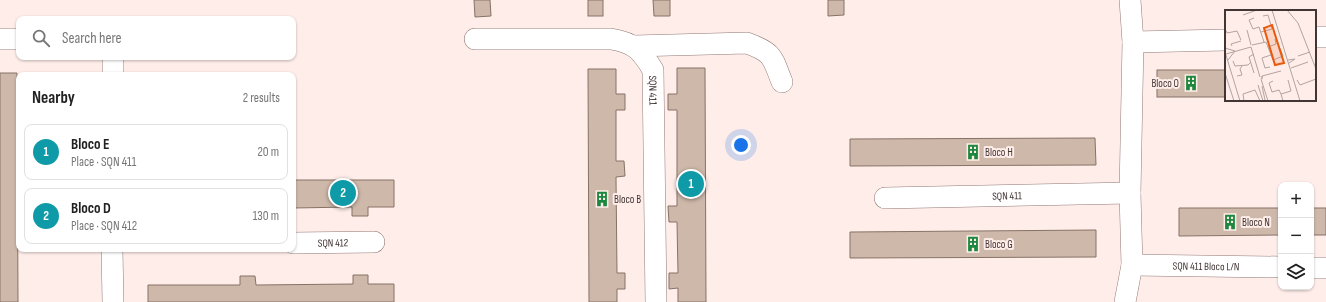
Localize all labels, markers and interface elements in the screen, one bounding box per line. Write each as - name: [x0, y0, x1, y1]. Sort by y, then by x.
- inset map: [1225, 10, 1316, 101]
- search box: [16, 16, 296, 60]
- icon: search: [30, 27, 52, 49]
- text: Search here: [62, 29, 122, 48]
- building icon: Bloco O: [1182, 74, 1200, 92]
- street label: SQN 411: [647, 75, 660, 105]
- place label: Bloco O: [1151, 77, 1179, 90]
- text: Nearby: [32, 88, 75, 108]
- text: 2 results: [243, 90, 280, 106]
- text: Bloco E: [71, 135, 109, 154]
- your location: [731, 135, 751, 155]
- building icon: Bloco H: [964, 143, 982, 161]
- text: 1: [43, 144, 49, 160]
- text: 20 m: [257, 144, 279, 160]
- place label: Bloco H: [985, 146, 1013, 159]
- text: Place · SQN 411: [71, 154, 136, 170]
- pin: 1: [678, 169, 704, 199]
- pin: 2: [330, 178, 356, 208]
- map controls: [1278, 182, 1314, 290]
- button: +: [1278, 182, 1314, 218]
- street label: SQN 411: [992, 189, 1022, 202]
- building icon: Bloco B: [593, 190, 611, 208]
- place label: Bloco B: [614, 193, 641, 206]
- text: Bloco D: [71, 199, 111, 218]
- text: 2: [43, 208, 49, 224]
- text: 130 m: [253, 208, 279, 224]
- building icon: Bloco N: [1221, 213, 1239, 231]
- place label: Bloco N: [1242, 216, 1270, 229]
- text: Place · SQN 412: [71, 218, 137, 234]
- button: −: [1278, 218, 1314, 254]
- building icon: Bloco G: [964, 235, 982, 253]
- street label: SQN 412: [318, 236, 349, 249]
- place label: Bloco G: [985, 238, 1013, 251]
- button: layers: [1278, 254, 1314, 290]
- street label: SQN 411 Bloco L/N: [1172, 259, 1240, 273]

